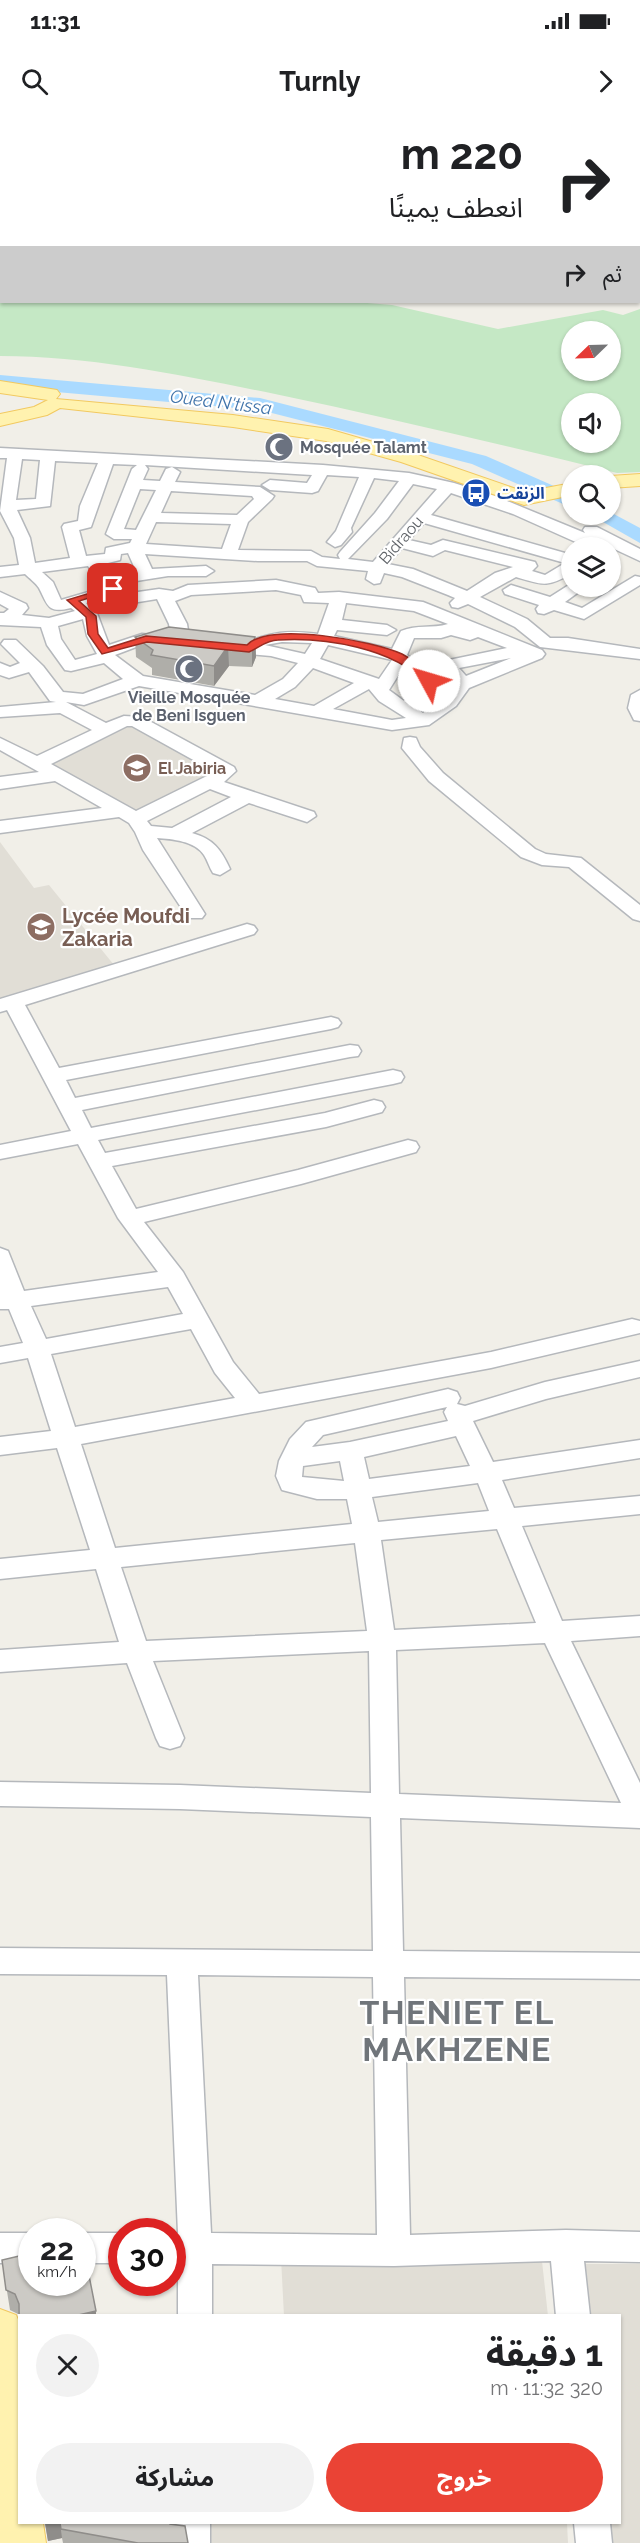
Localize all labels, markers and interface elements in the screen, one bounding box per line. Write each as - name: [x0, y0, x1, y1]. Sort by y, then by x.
- text: 11:31: [30, 8, 80, 34]
- icon: search: [18, 65, 51, 98]
- icon: forward: [589, 65, 622, 98]
- text: Turnly: [279, 66, 361, 97]
- text: 220 m: [401, 130, 523, 179]
- icon: right: [544, 144, 622, 222]
- text: انعطف يمينًا: [389, 192, 523, 223]
- icon: right: [558, 258, 591, 291]
- text: ثم: [603, 261, 622, 287]
- north arrow: [561, 321, 621, 381]
- map controls: [561, 321, 621, 597]
- water label: Oued N'tissa: [169, 385, 273, 419]
- button: sound: [561, 393, 621, 453]
- mosque icon: Mosquée Talamt: [263, 431, 295, 463]
- place label: Mosquée Talamt: [300, 438, 427, 457]
- button: search: [561, 465, 621, 525]
- bus stop icon: الزنقت: [460, 477, 492, 509]
- place label: الزنقت: [497, 484, 545, 503]
- street label: Bidraou: [375, 512, 427, 568]
- button: layers: [561, 537, 621, 597]
- pin: [87, 563, 138, 614]
- icon: arrive: [96, 572, 129, 605]
- position arrow: [397, 649, 461, 713]
- mosque icon: Vieille Mosquée de Beni Isguen: [173, 653, 205, 685]
- place label: Vieille Mosquée de Beni Isguen: [128, 688, 251, 725]
- school or university icon: El Jabiria: [121, 752, 153, 784]
- place label: El Jabiria: [158, 759, 226, 778]
- place label: Lycée Moufdi Zakaria: [62, 904, 190, 951]
- school or university icon: Lycée Moufdi Zakaria: [25, 911, 57, 943]
- district label: THENIET EL MAKHZENE: [359, 1994, 555, 2068]
- speed limit sign: 30: [108, 2218, 186, 2296]
- text: 22: [40, 2232, 74, 2267]
- text: km/h: [37, 2263, 77, 2281]
- text: 1 دقيقة: [486, 2332, 603, 2374]
- button: close: [36, 2334, 99, 2397]
- text: 320 m · 11:32: [490, 2376, 603, 2400]
- button: مشاركة: [36, 2443, 314, 2512]
- button: خروج: [326, 2443, 603, 2512]

